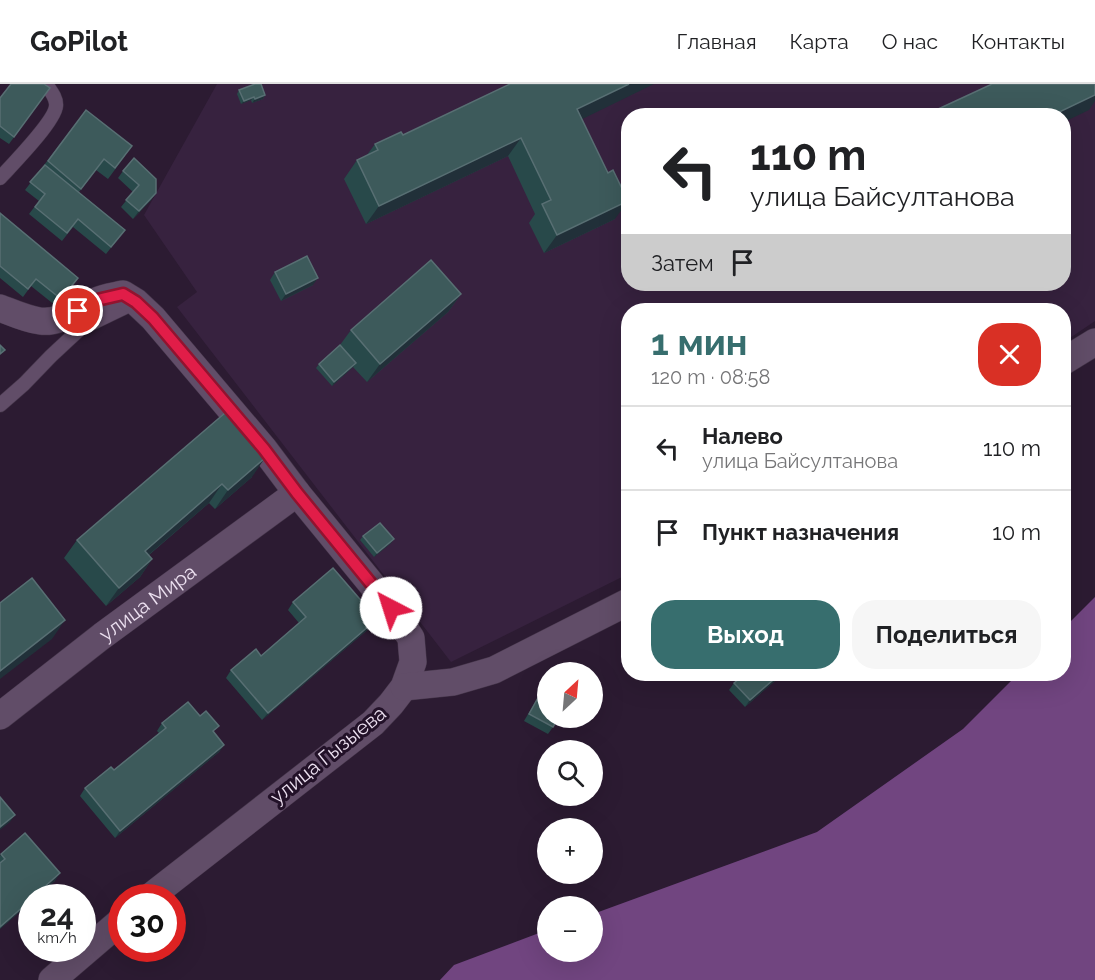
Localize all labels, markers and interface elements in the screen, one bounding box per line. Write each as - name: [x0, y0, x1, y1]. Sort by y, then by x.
- text: GoPilot: [30, 25, 128, 58]
- text: Главная: [677, 29, 757, 54]
- text: Карта: [790, 29, 849, 54]
- text: О нас: [882, 29, 938, 54]
- text: Контакты: [971, 29, 1065, 54]
- text: 110 m: [750, 131, 866, 180]
- icon: left: [651, 132, 729, 210]
- text: улица Байсултанова: [750, 181, 1015, 212]
- icon: arrive: [726, 246, 759, 279]
- text: Затем: [651, 250, 714, 276]
- pin: [52, 285, 103, 336]
- icon: arrive: [61, 294, 94, 327]
- text: 1 мин: [651, 321, 747, 363]
- button: close: [978, 323, 1041, 386]
- text: 120 m · 08:58: [651, 365, 770, 389]
- text: Налево: [702, 423, 783, 449]
- icon: left: [651, 432, 684, 465]
- text: 110 m: [983, 435, 1041, 461]
- text: улица Байсултанова: [702, 449, 898, 473]
- icon: arrive: [651, 516, 684, 549]
- text: Пункт назначения: [702, 519, 899, 545]
- text: 10 m: [992, 519, 1041, 545]
- street label: улица Мира: [94, 559, 201, 646]
- position arrow: [359, 576, 423, 640]
- button: Выход: [651, 600, 840, 669]
- button: Поделиться: [852, 600, 1041, 669]
- north arrow: [537, 662, 603, 728]
- map controls: [537, 662, 603, 962]
- street label: улица Гызыева: [265, 701, 391, 809]
- button: search: [537, 740, 603, 806]
- button: +: [537, 818, 603, 884]
- speed limit sign: 30: [108, 884, 186, 962]
- button: −: [537, 896, 603, 962]
- text: 24: [40, 898, 74, 933]
- text: km/h: [37, 929, 77, 947]

